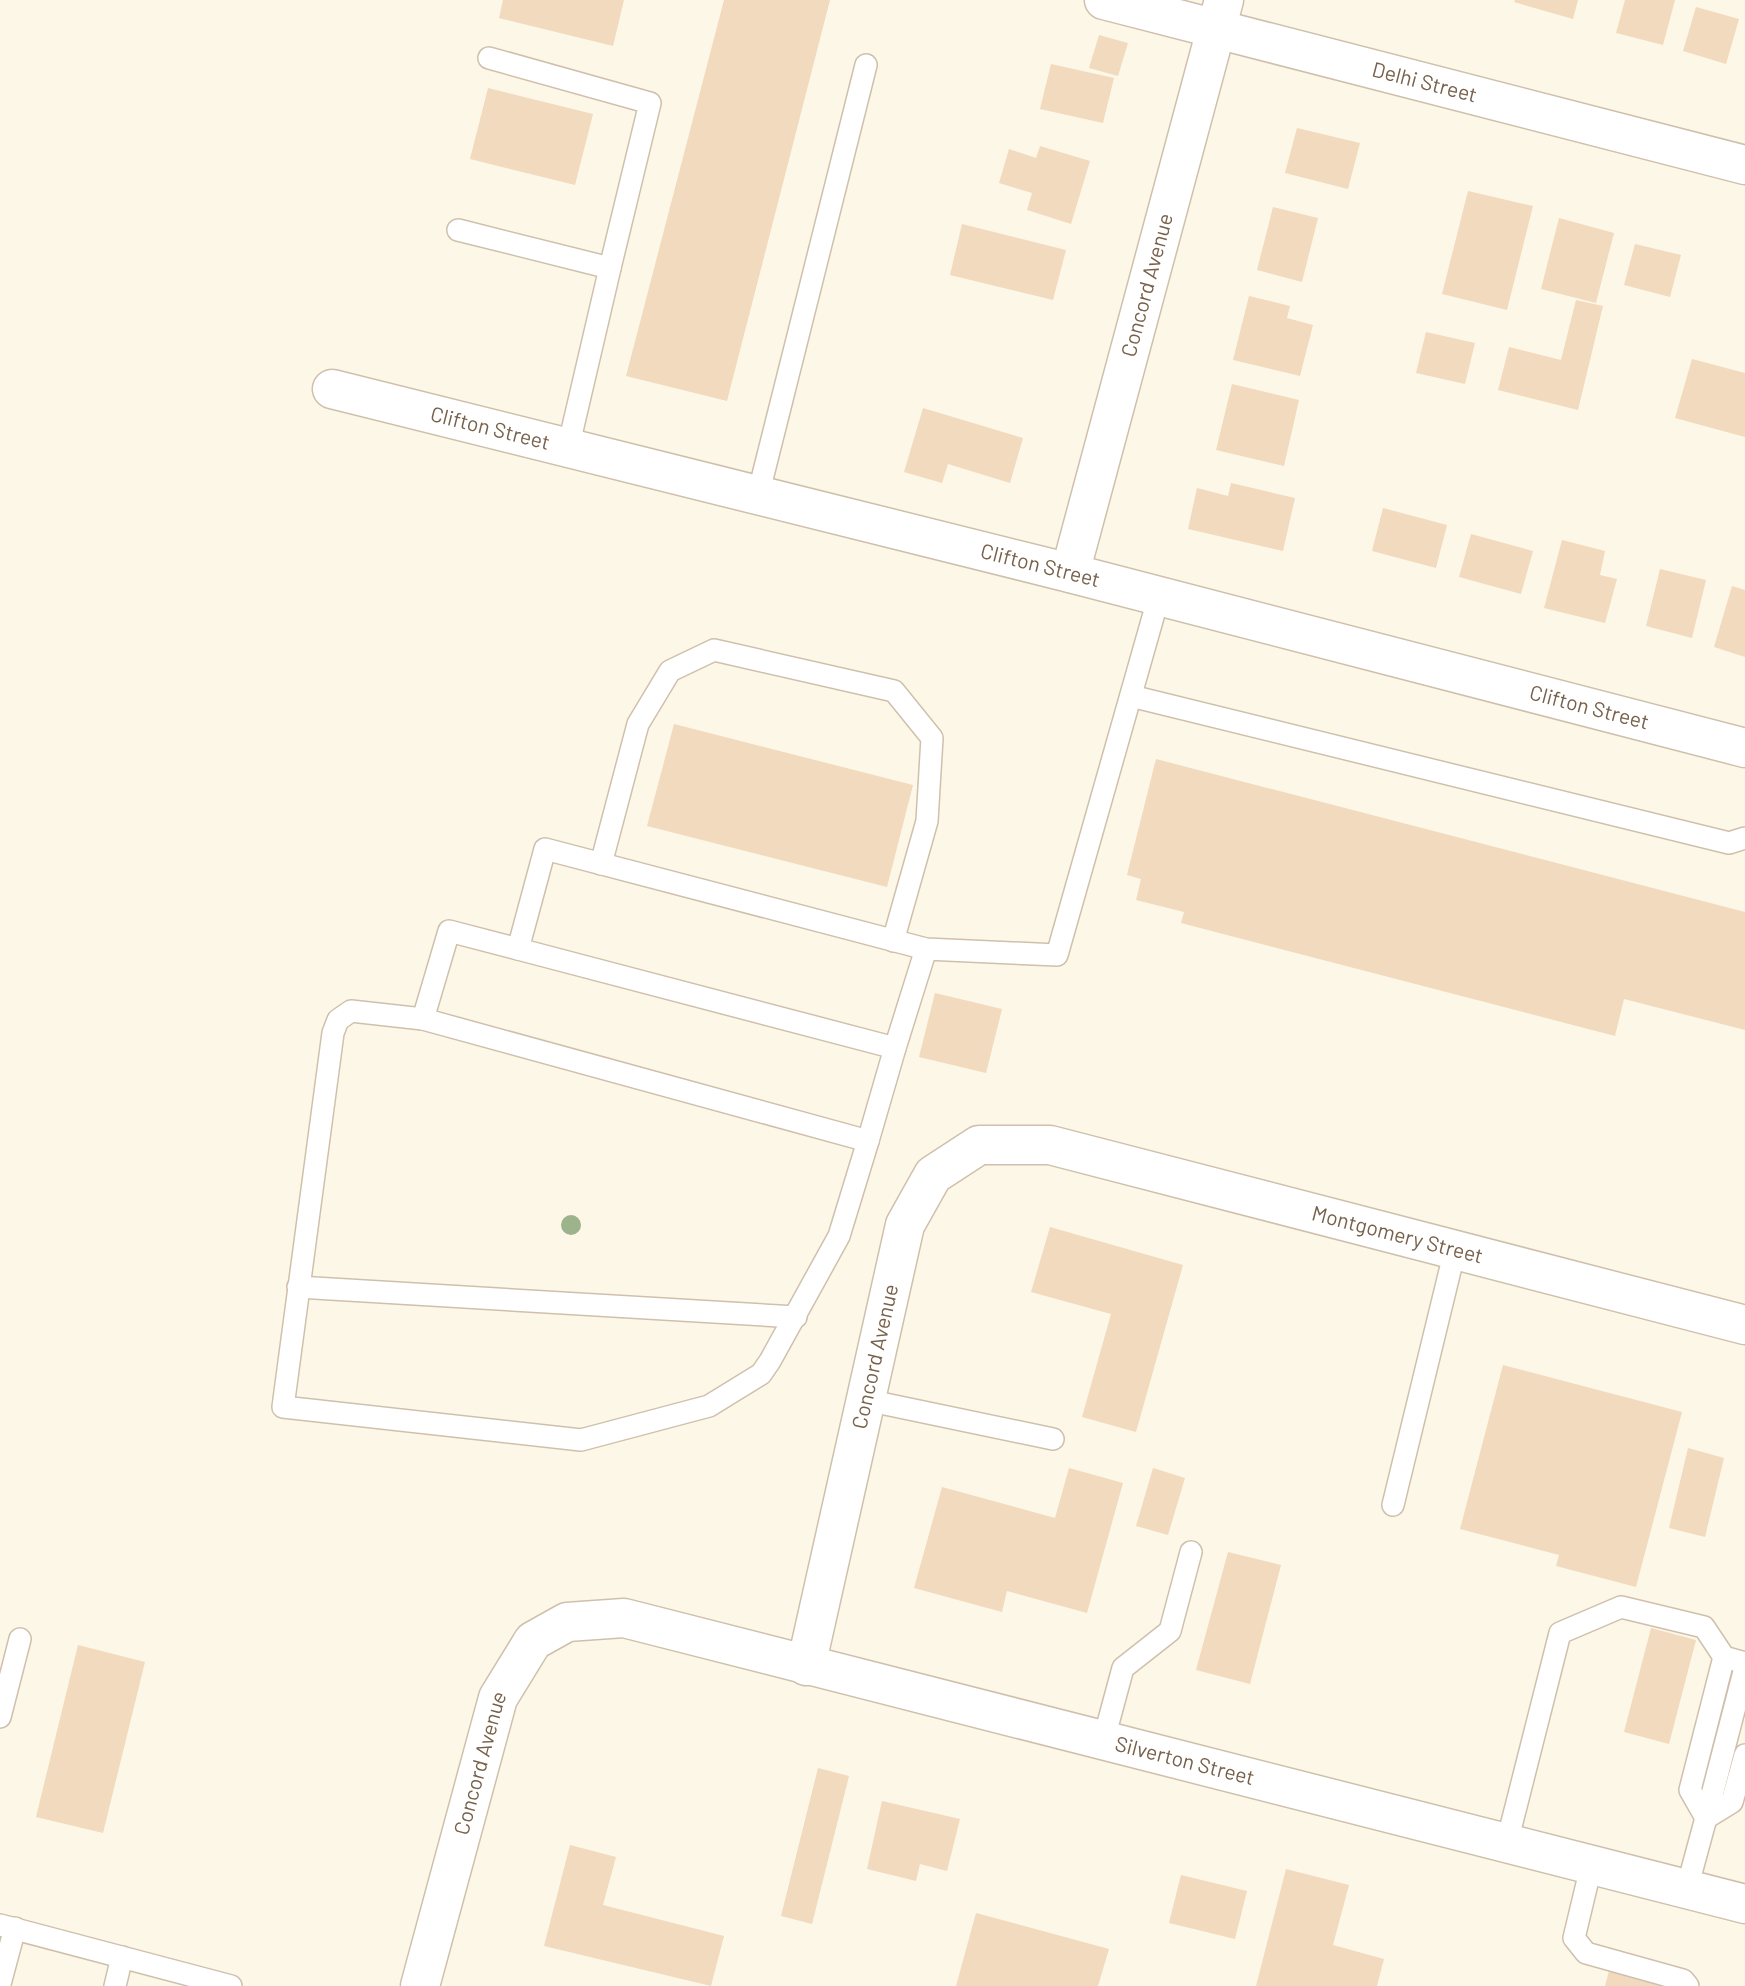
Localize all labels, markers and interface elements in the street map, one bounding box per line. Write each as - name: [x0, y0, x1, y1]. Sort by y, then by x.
- street label: Delhi Street: [1370, 56, 1480, 107]
- street label: Concord Avenue: [1115, 210, 1177, 359]
- street label: Clifton Street: [428, 400, 553, 454]
- street label: Clifton Street: [978, 537, 1103, 591]
- street label: Clifton Street: [1527, 679, 1652, 734]
- street label: Montgomery Street: [1309, 1199, 1486, 1268]
- street label: Concord Avenue: [846, 1282, 902, 1431]
- street label: Concord Avenue: [448, 1685, 511, 1837]
- street label: Silverton Street: [1113, 1730, 1257, 1789]

